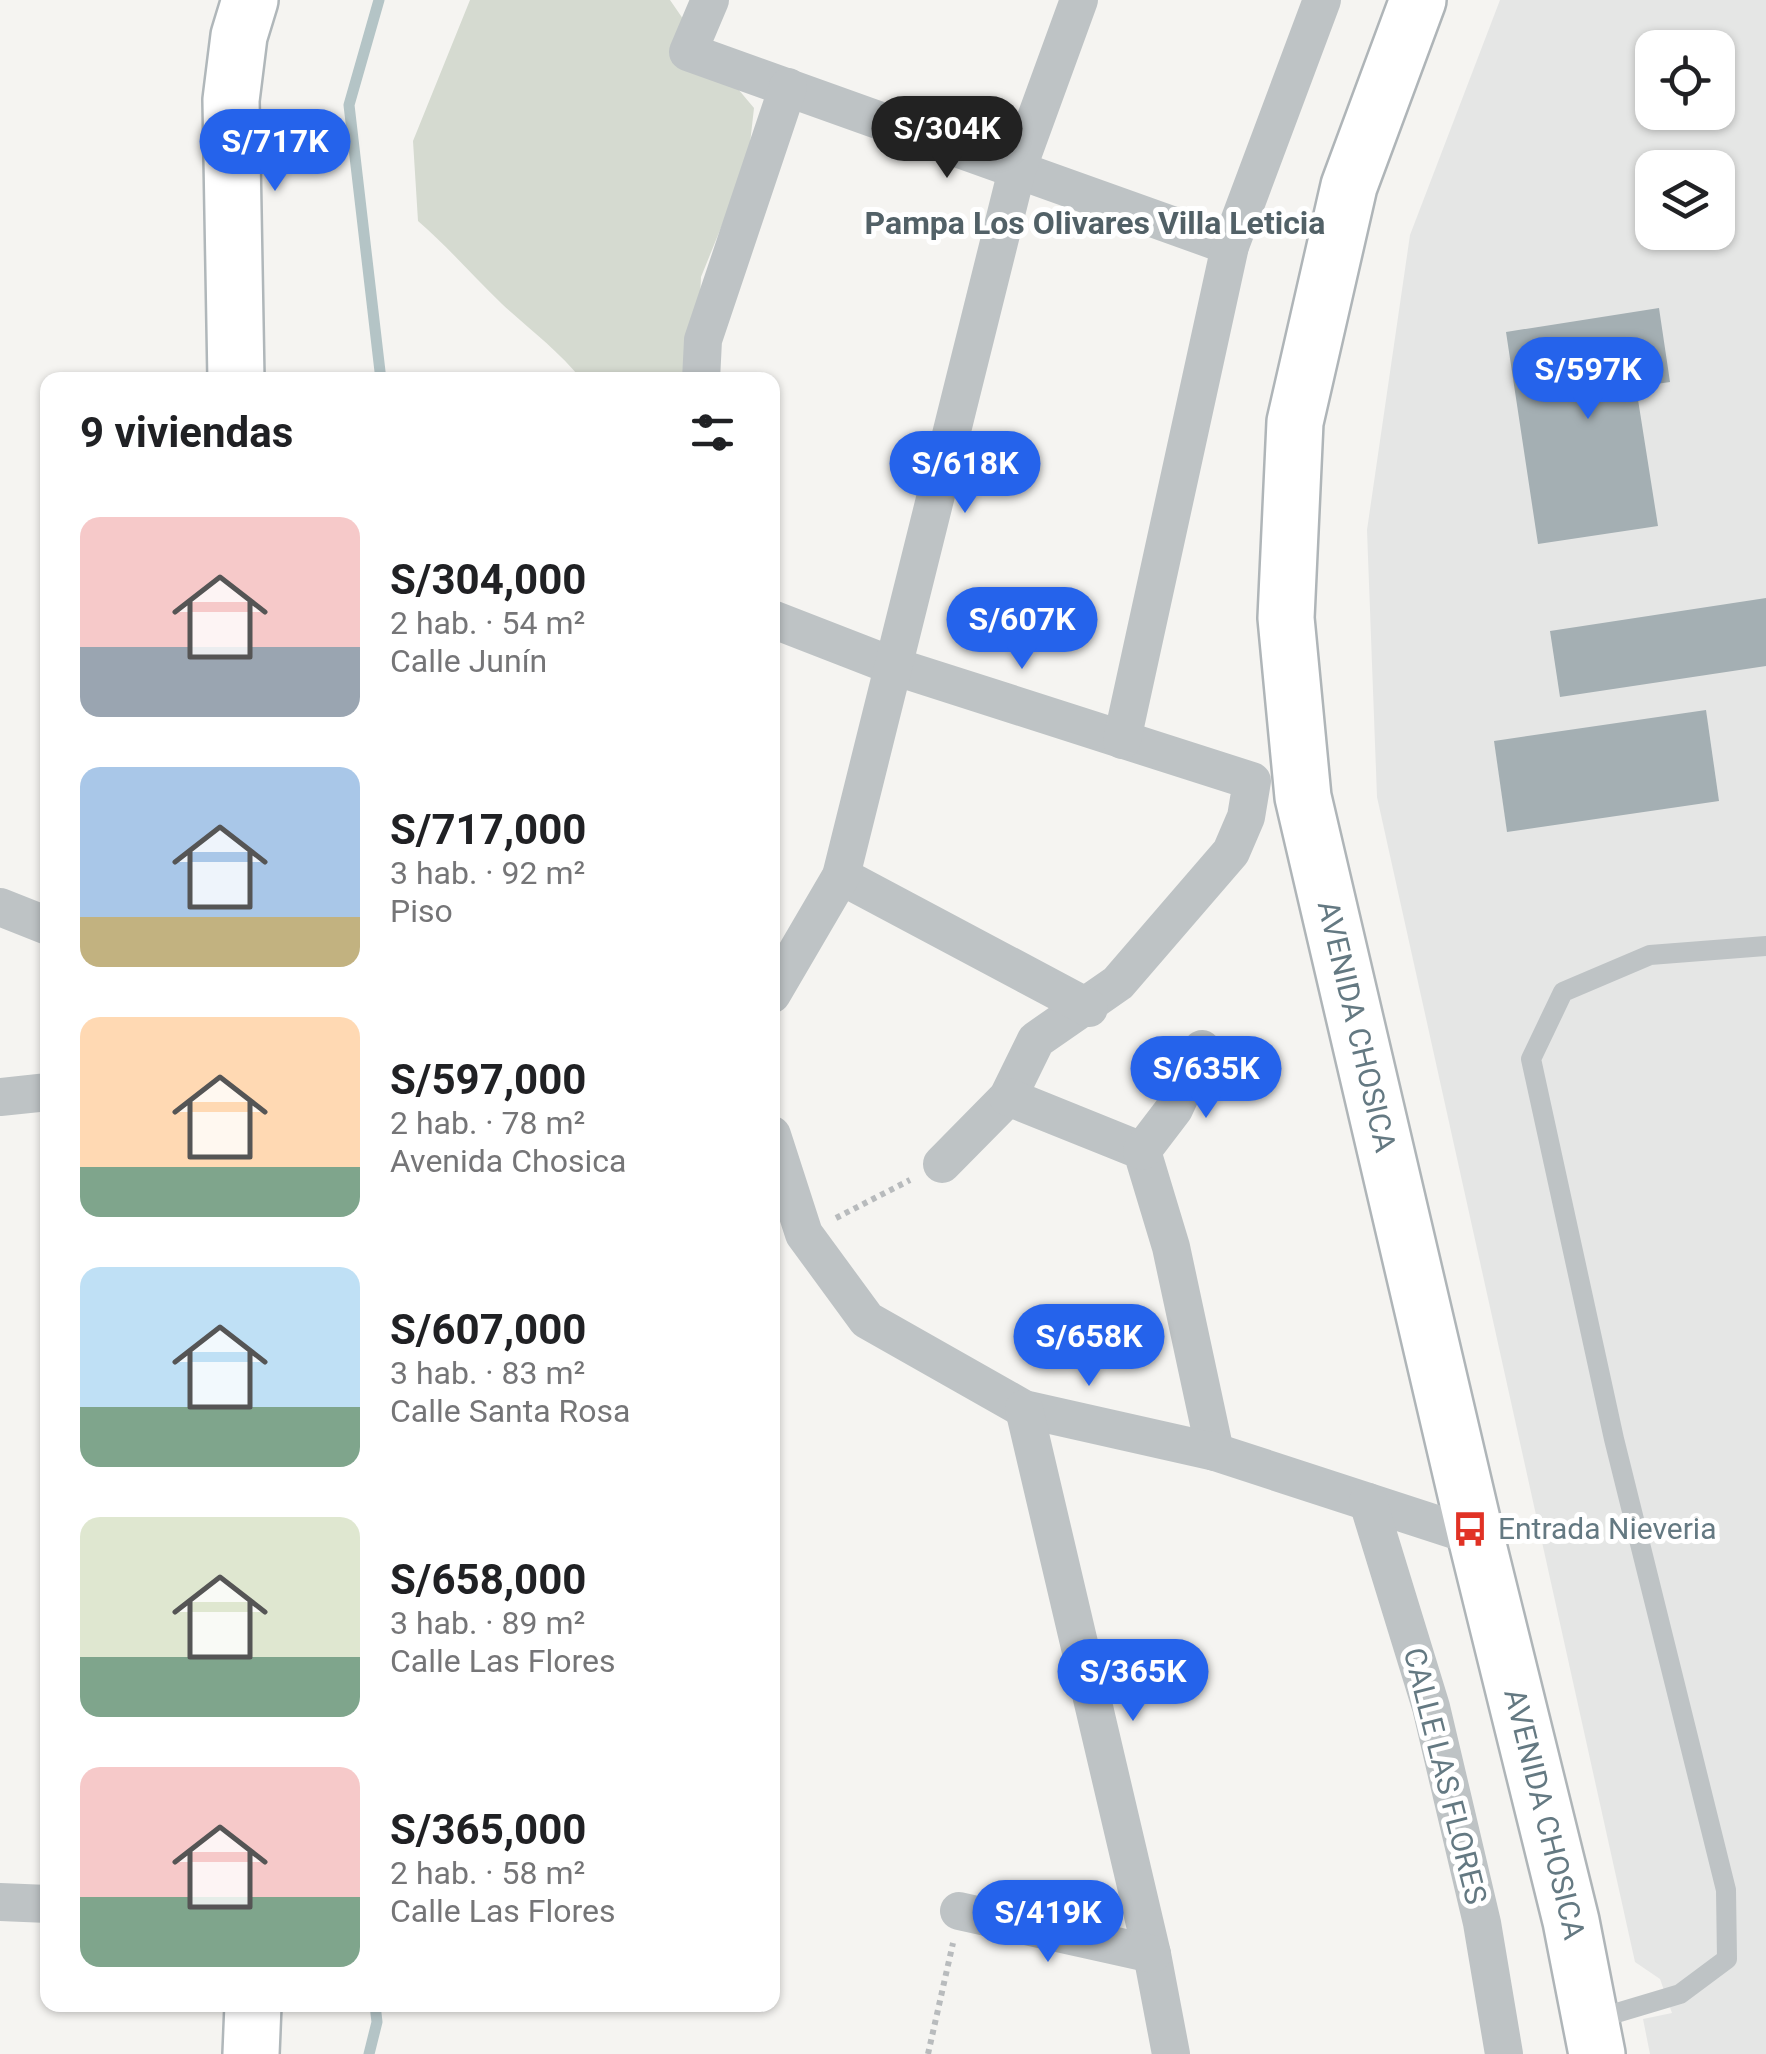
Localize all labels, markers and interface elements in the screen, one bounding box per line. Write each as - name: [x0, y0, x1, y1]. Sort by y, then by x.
- map controls: [1635, 30, 1735, 250]
- button: locate: [1635, 30, 1735, 130]
- pin: S/304K: [866, 96, 1028, 181]
- pin: S/717K: [194, 109, 356, 194]
- text: S/304K: [894, 109, 1001, 147]
- text: S/717K: [222, 122, 329, 160]
- button: layers: [1635, 150, 1735, 250]
- district label: Pampa Los Olivares Villa Leticia: [865, 204, 1325, 242]
- pin: S/597K: [1507, 337, 1669, 422]
- text: S/597K: [1535, 350, 1642, 388]
- icon: filters: [685, 405, 740, 460]
- text: 9 viviendas: [80, 408, 293, 457]
- pin: S/618K: [884, 431, 1046, 516]
- text: S/618K: [912, 444, 1019, 482]
- text: S/304,000: [390, 555, 586, 604]
- icon: home: [160, 557, 280, 677]
- pin: S/607K: [941, 587, 1103, 672]
- text: S/607K: [969, 600, 1076, 638]
- text: 2 hab. · 54 m²: [390, 604, 585, 642]
- text: Calle Junín: [390, 642, 547, 680]
- text: S/717,000: [390, 805, 586, 854]
- icon: home: [160, 807, 280, 927]
- text: 3 hab. · 92 m²: [390, 854, 585, 892]
- text: Piso: [390, 892, 453, 930]
- street label: AVENIDA CHOSICA: [1311, 897, 1404, 1156]
- pin: S/635K: [1125, 1036, 1287, 1121]
- text: S/635K: [1153, 1049, 1260, 1087]
- text: S/597,000: [390, 1055, 586, 1104]
- icon: home: [160, 1057, 280, 1177]
- text: 2 hab. · 78 m²: [390, 1104, 585, 1142]
- text: Avenida Chosica: [390, 1142, 626, 1180]
- pin: S/658K: [1008, 1304, 1170, 1389]
- text: S/607,000: [390, 1305, 586, 1354]
- icon: home: [160, 1307, 280, 1427]
- text: S/658K: [1036, 1317, 1143, 1355]
- text: 3 hab. · 83 m²: [390, 1354, 585, 1392]
- text: Calle Santa Rosa: [390, 1392, 630, 1430]
- bus stop icon: Entrada Nieveria: [1451, 1510, 1489, 1548]
- place label: Entrada Nieveria: [1498, 1511, 1716, 1546]
- text: S/658,000: [390, 1555, 586, 1604]
- icon: home: [160, 1557, 280, 1677]
- text: 3 hab. · 89 m²: [390, 1604, 585, 1642]
- pin: S/365K: [1052, 1639, 1214, 1724]
- text: Calle Las Flores: [390, 1642, 616, 1680]
- street label: CALLE LAS FLORES: [1397, 1644, 1494, 1908]
- text: S/365K: [1080, 1652, 1187, 1690]
- street label: AVENIDA CHOSICA: [1497, 1685, 1592, 1943]
- text: S/365,000: [390, 1805, 586, 1854]
- icon: home: [160, 1807, 280, 1927]
- text: 2 hab. · 58 m²: [390, 1854, 585, 1892]
- pin: S/419K: [967, 1880, 1129, 1965]
- text: Calle Las Flores: [390, 1892, 616, 1930]
- text: S/419K: [995, 1893, 1102, 1931]

